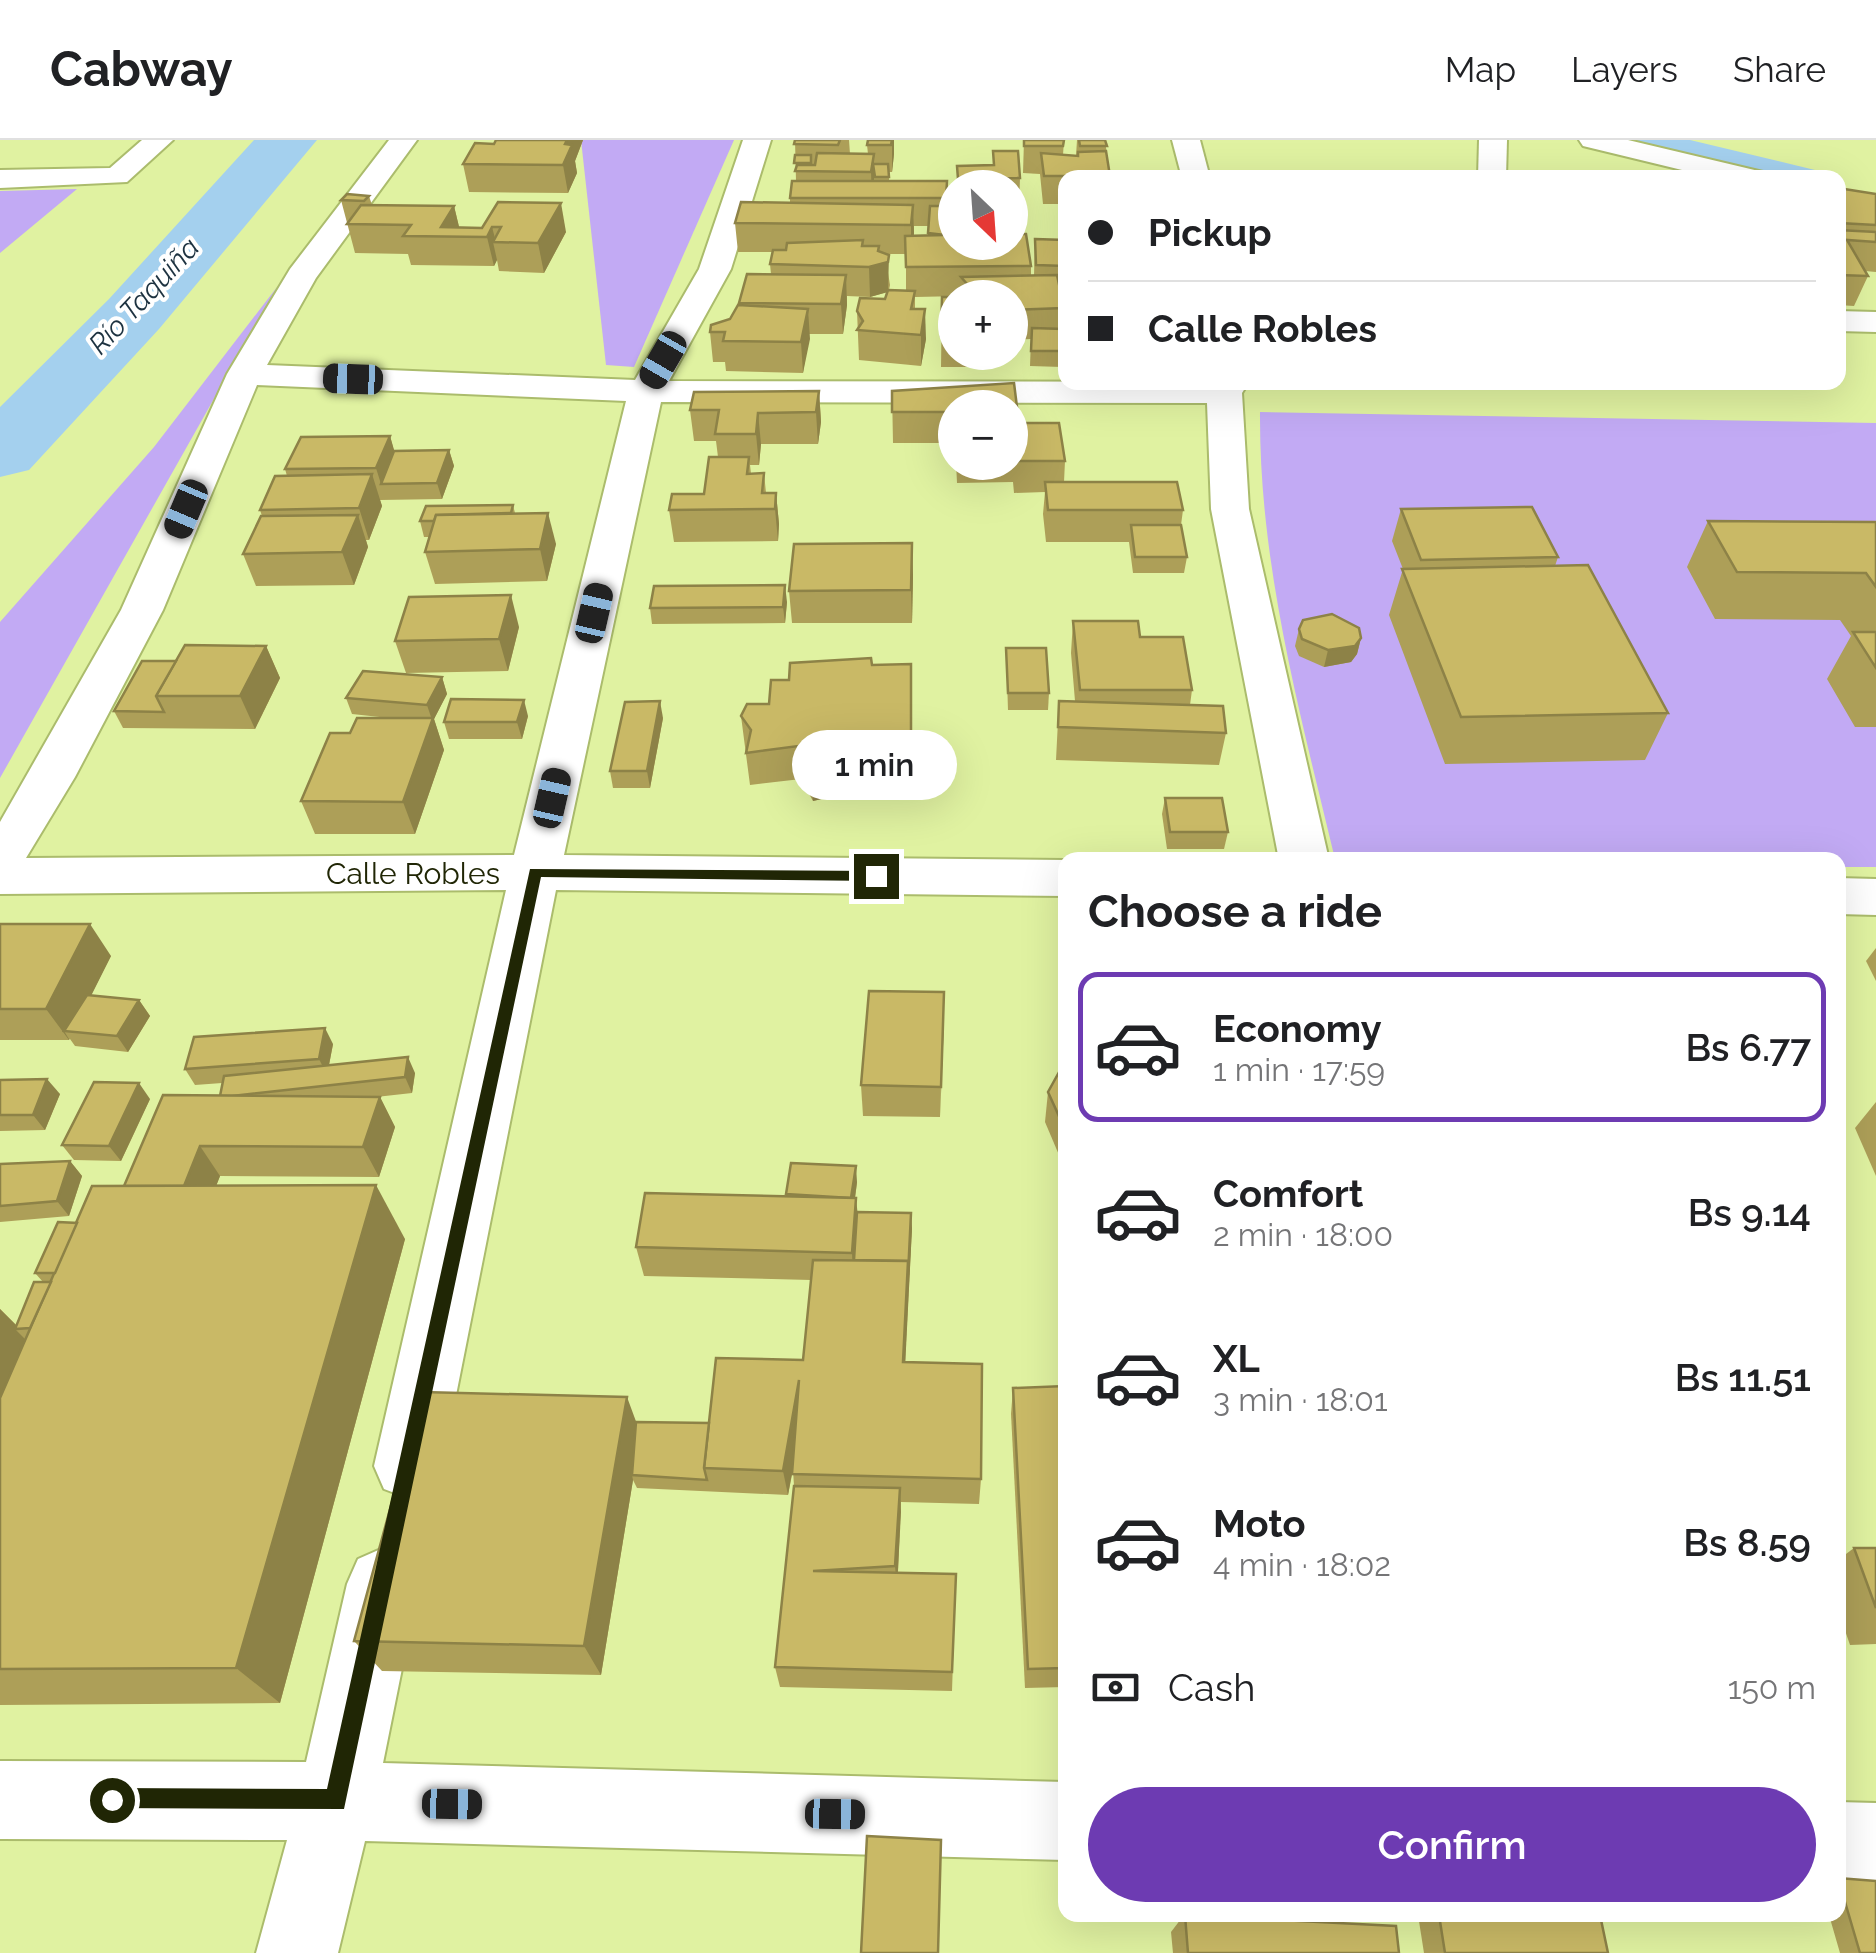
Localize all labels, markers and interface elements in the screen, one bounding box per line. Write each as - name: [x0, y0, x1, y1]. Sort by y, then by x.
- text: Cabway: [50, 41, 233, 97]
- text: Map: [1445, 49, 1516, 90]
- text: Layers: [1571, 49, 1678, 90]
- text: Share: [1733, 49, 1826, 90]
- north arrow: [938, 170, 1028, 260]
- map controls: [938, 170, 1028, 480]
- text: Pickup: [1148, 210, 1272, 255]
- water label: Río Taquiña: [82, 231, 206, 361]
- button: +: [938, 280, 1028, 370]
- text: Calle Robles: [1148, 306, 1377, 351]
- car: [635, 327, 691, 393]
- car: [322, 363, 384, 395]
- button: −: [938, 390, 1028, 480]
- car: [160, 476, 212, 542]
- car: [573, 580, 615, 646]
- callout: 1 min: [794, 731, 958, 801]
- text: 1 min: [835, 746, 914, 783]
- car: [531, 765, 573, 831]
- route end: [854, 854, 899, 899]
- street label: Calle Robles: [326, 856, 500, 891]
- text: Choose a ride: [1088, 885, 1382, 938]
- icon: car: [1093, 1002, 1183, 1092]
- text: Economy: [1213, 1006, 1382, 1051]
- text: Bs 6.77: [1685, 1025, 1811, 1070]
- text: 1 min · 17:59: [1213, 1051, 1385, 1088]
- icon: car: [1093, 1167, 1183, 1257]
- text: Comfort: [1213, 1171, 1363, 1216]
- text: Bs 9.14: [1688, 1190, 1811, 1235]
- text: 2 min · 18:00: [1213, 1216, 1393, 1253]
- icon: car: [1093, 1332, 1183, 1422]
- text: XL: [1213, 1336, 1260, 1381]
- text: Bs 11.51: [1675, 1355, 1811, 1400]
- text: 3 min · 18:01: [1213, 1381, 1388, 1418]
- icon: car: [1093, 1497, 1183, 1587]
- text: Moto: [1213, 1501, 1306, 1546]
- text: Bs 8.59: [1683, 1520, 1811, 1565]
- text: 4 min · 18:02: [1213, 1546, 1391, 1583]
- icon: cash: [1088, 1660, 1143, 1715]
- text: Cash: [1168, 1665, 1255, 1710]
- text: 150 m: [1728, 1669, 1816, 1706]
- route start: [90, 1778, 135, 1823]
- button: Confirm: [1088, 1787, 1816, 1902]
- car: [422, 1788, 482, 1820]
- car: [805, 1798, 865, 1830]

